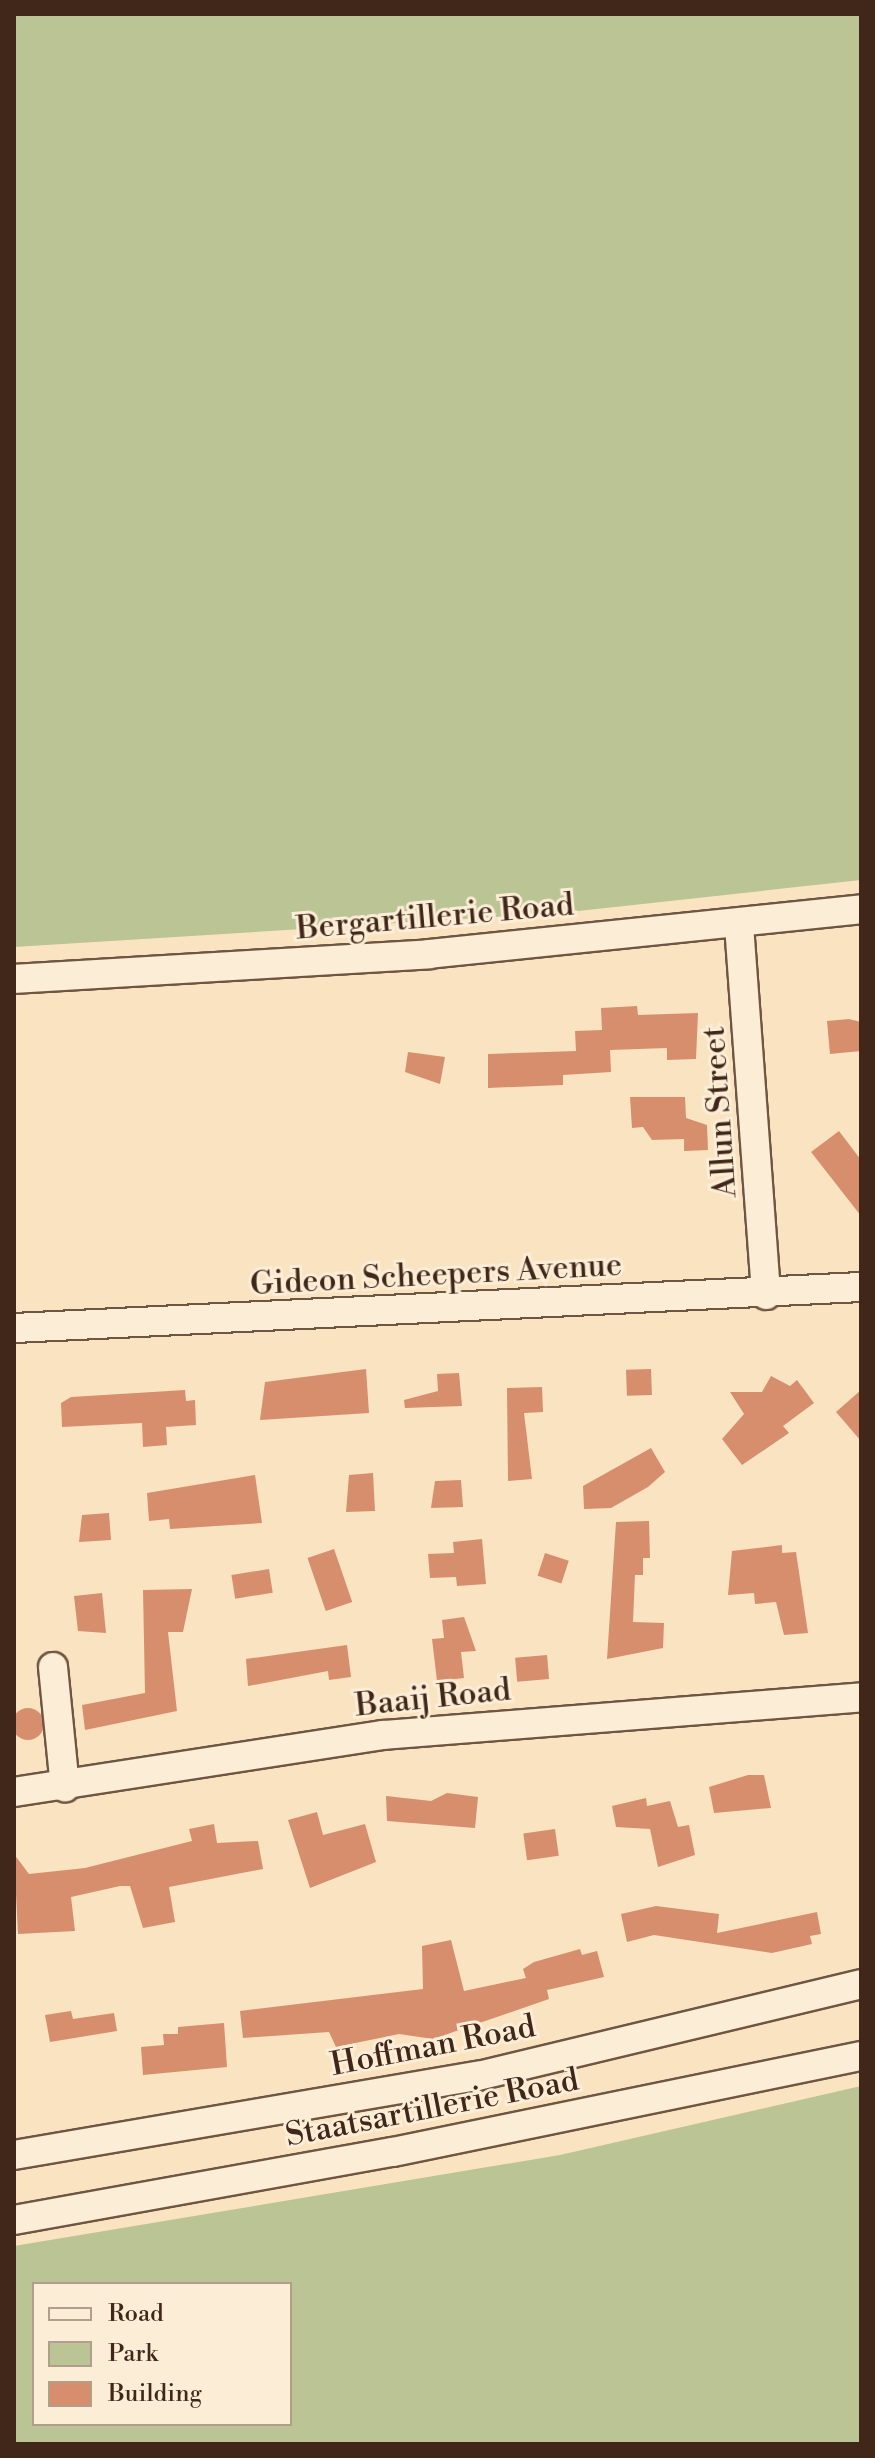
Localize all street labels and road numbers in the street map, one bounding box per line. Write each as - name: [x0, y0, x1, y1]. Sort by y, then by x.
- street label: Bergartillerie Road: [295, 886, 575, 948]
- street label: Allun Street: [695, 1025, 745, 1199]
- street label: Gideon Scheepers Avenue: [249, 1246, 623, 1304]
- street label: Baaij Road: [353, 1671, 513, 1725]
- street label: Hoffman Road: [327, 2007, 539, 2085]
- street label: Staatsartillerie Road: [282, 2061, 582, 2155]

